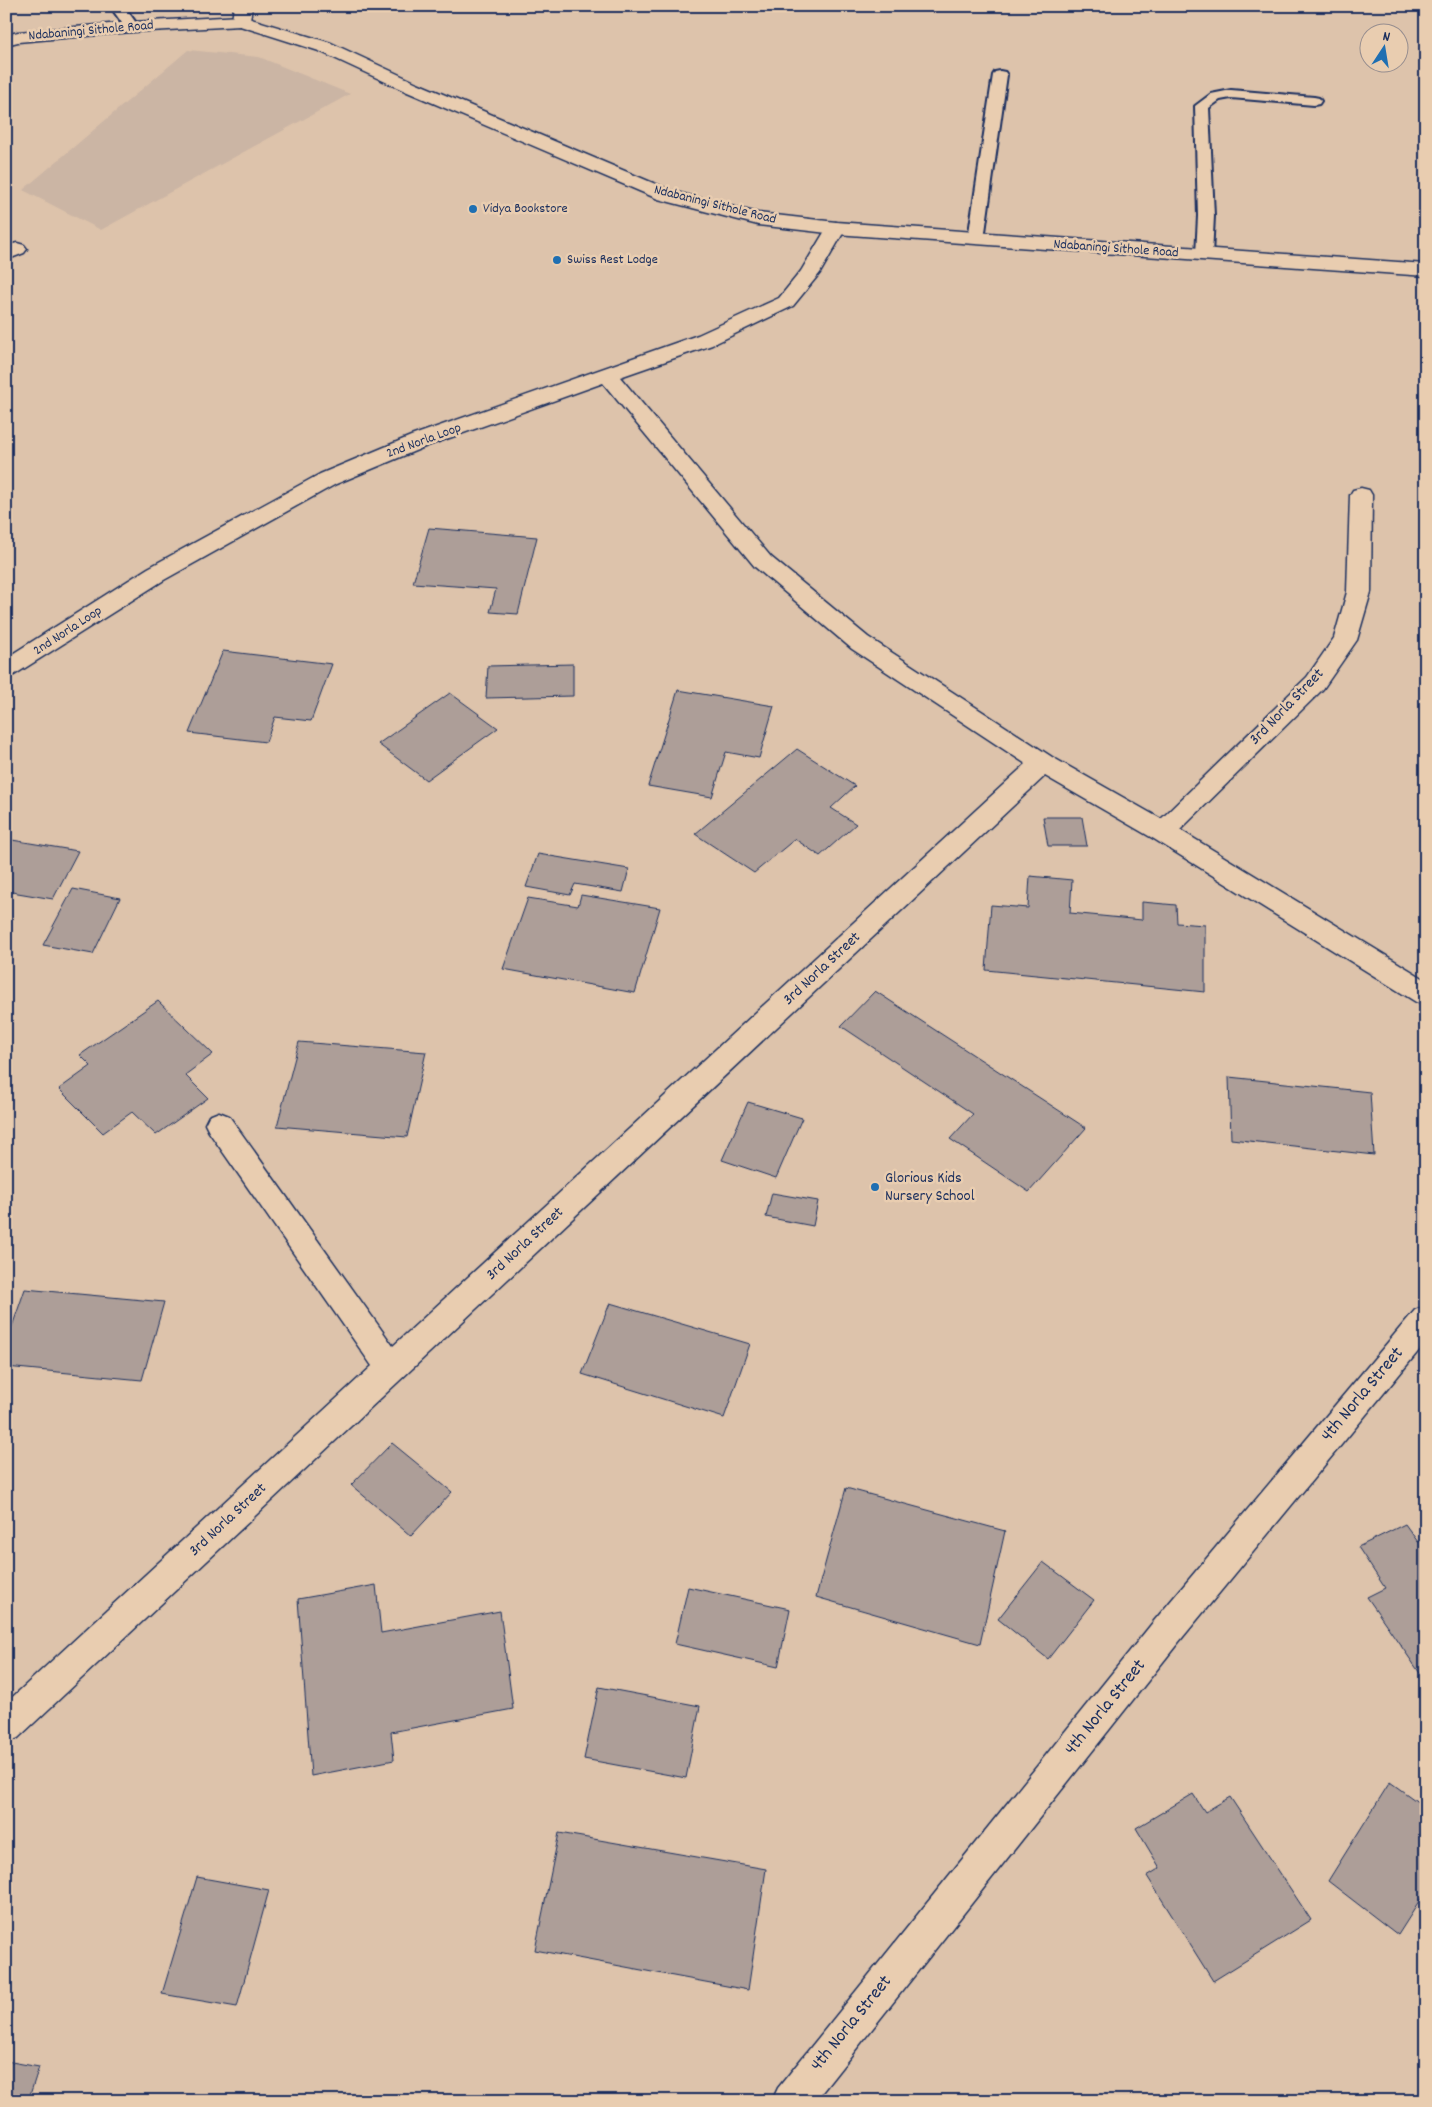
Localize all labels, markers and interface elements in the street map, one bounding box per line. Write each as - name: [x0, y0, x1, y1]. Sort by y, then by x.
- street label: Ndabaningi Sithole Road: [28, 16, 154, 46]
- north arrow: [1360, 22, 1410, 72]
- text: N: [1381, 27, 1392, 48]
- street label: Ndabaningi Sithole Road: [652, 180, 778, 230]
- place label: Vidya Bookstore: [483, 199, 568, 219]
- marker: Vidya Bookstore: [467, 203, 479, 215]
- street label: Ndabaningi Sithole Road: [1053, 235, 1179, 263]
- place label: Swiss Rest Lodge: [567, 250, 658, 270]
- marker: Swiss Rest Lodge: [551, 254, 563, 266]
- street label: 2nd Norla Loop: [384, 418, 464, 464]
- street label: 2nd Norla Loop: [30, 601, 106, 661]
- street label: 3rd Norla Street: [1244, 663, 1330, 751]
- street label: 3rd Norla Street: [778, 927, 866, 1011]
- place label: Glorious Kids Nursery School: [885, 1167, 975, 1208]
- marker: Glorious Kids Nursery School: [869, 1181, 881, 1193]
- street label: 3rd Norla Street: [481, 1202, 569, 1286]
- street label: 4th Norla Street: [1315, 1342, 1411, 1448]
- street label: 3rd Norla Street: [184, 1478, 272, 1562]
- street label: 4th Norla Street: [1059, 1654, 1153, 1762]
- street label: 4th Norla Street: [805, 1970, 899, 2078]

